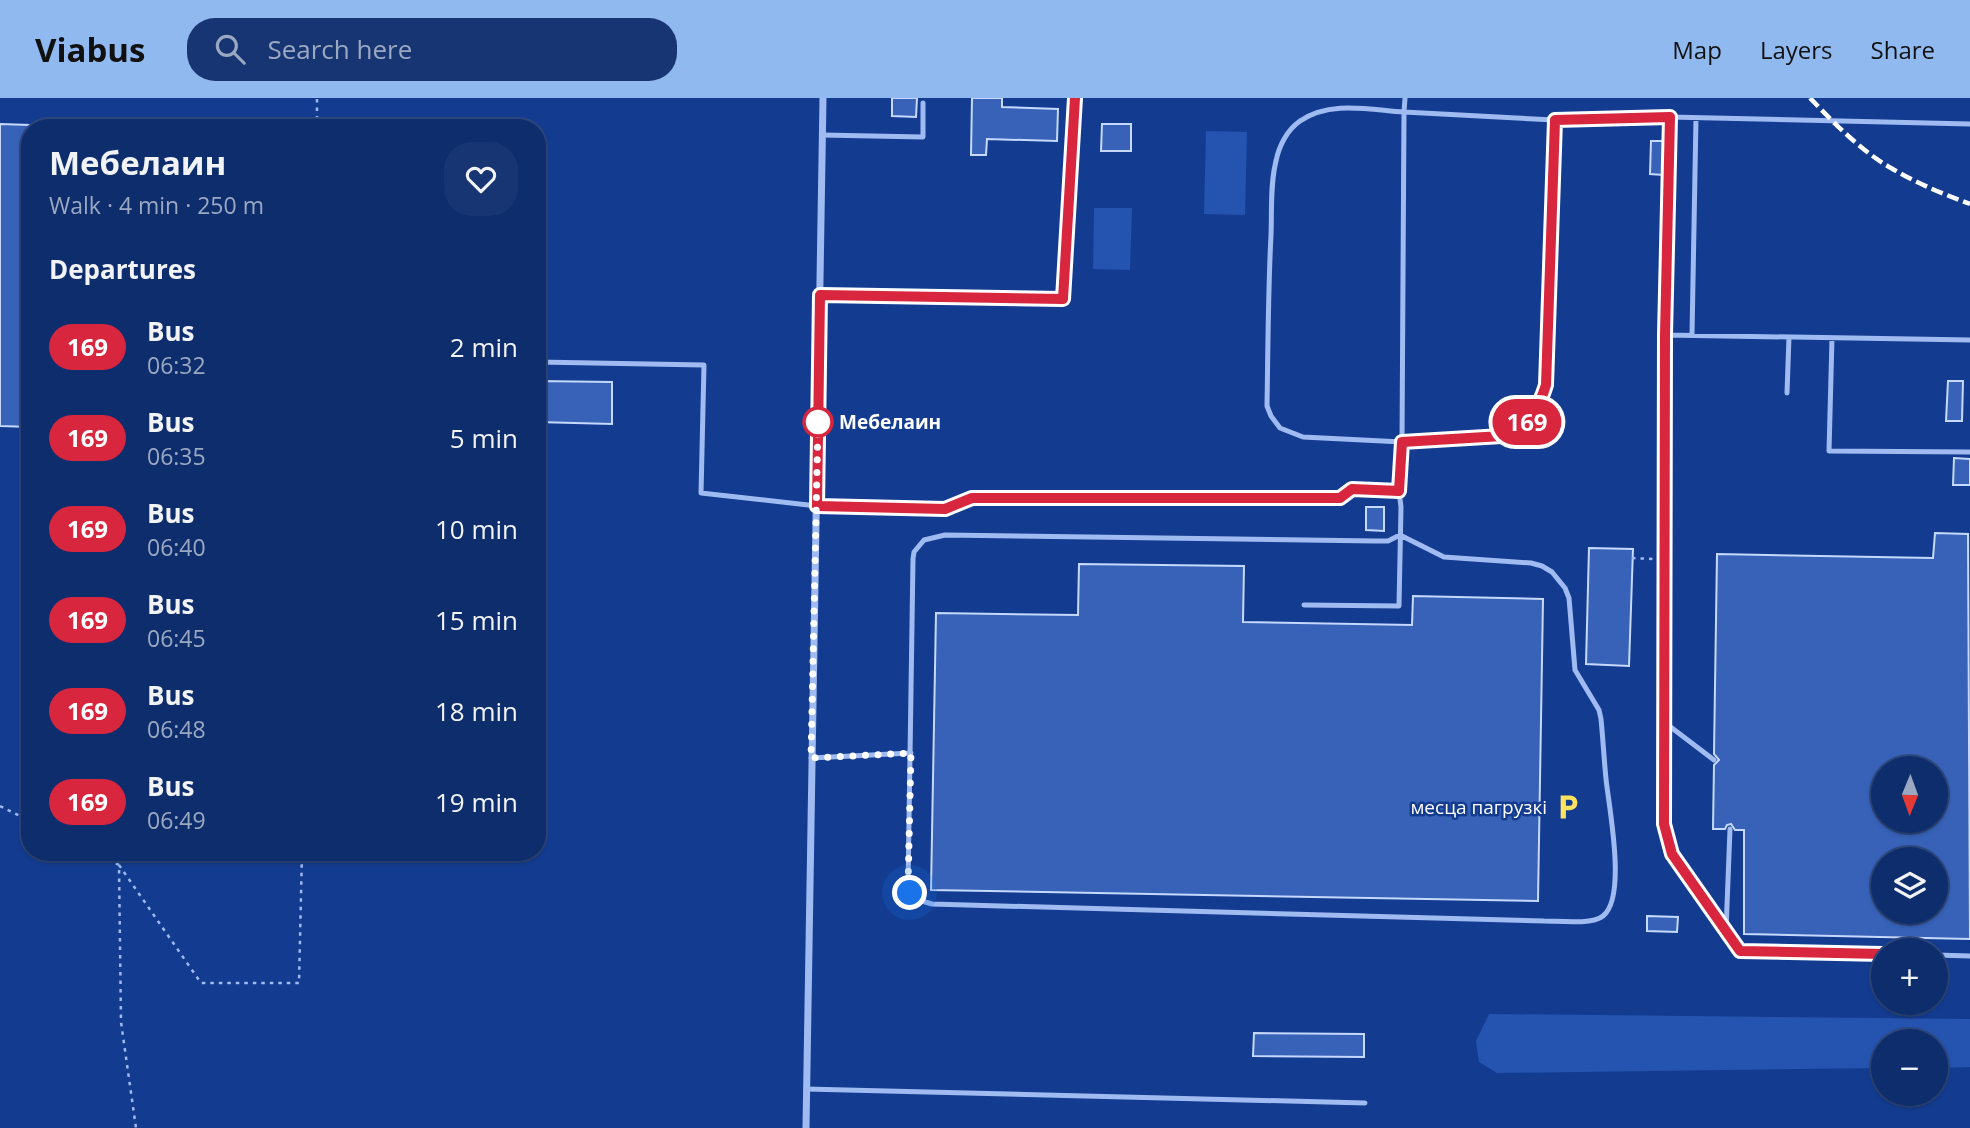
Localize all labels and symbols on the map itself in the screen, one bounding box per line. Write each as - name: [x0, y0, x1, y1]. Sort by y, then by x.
- line badge: 169: [1487, 399, 1567, 445]
- marker: Мебелаин: [803, 407, 833, 437]
- place label: Мебелаин: [839, 409, 941, 435]
- north arrow: [1871, 756, 1948, 833]
- parking icon: месца пагрузкі: [1553, 792, 1583, 822]
- place label: месца пагрузкі: [1410, 794, 1547, 820]
- your location: [892, 875, 927, 910]

